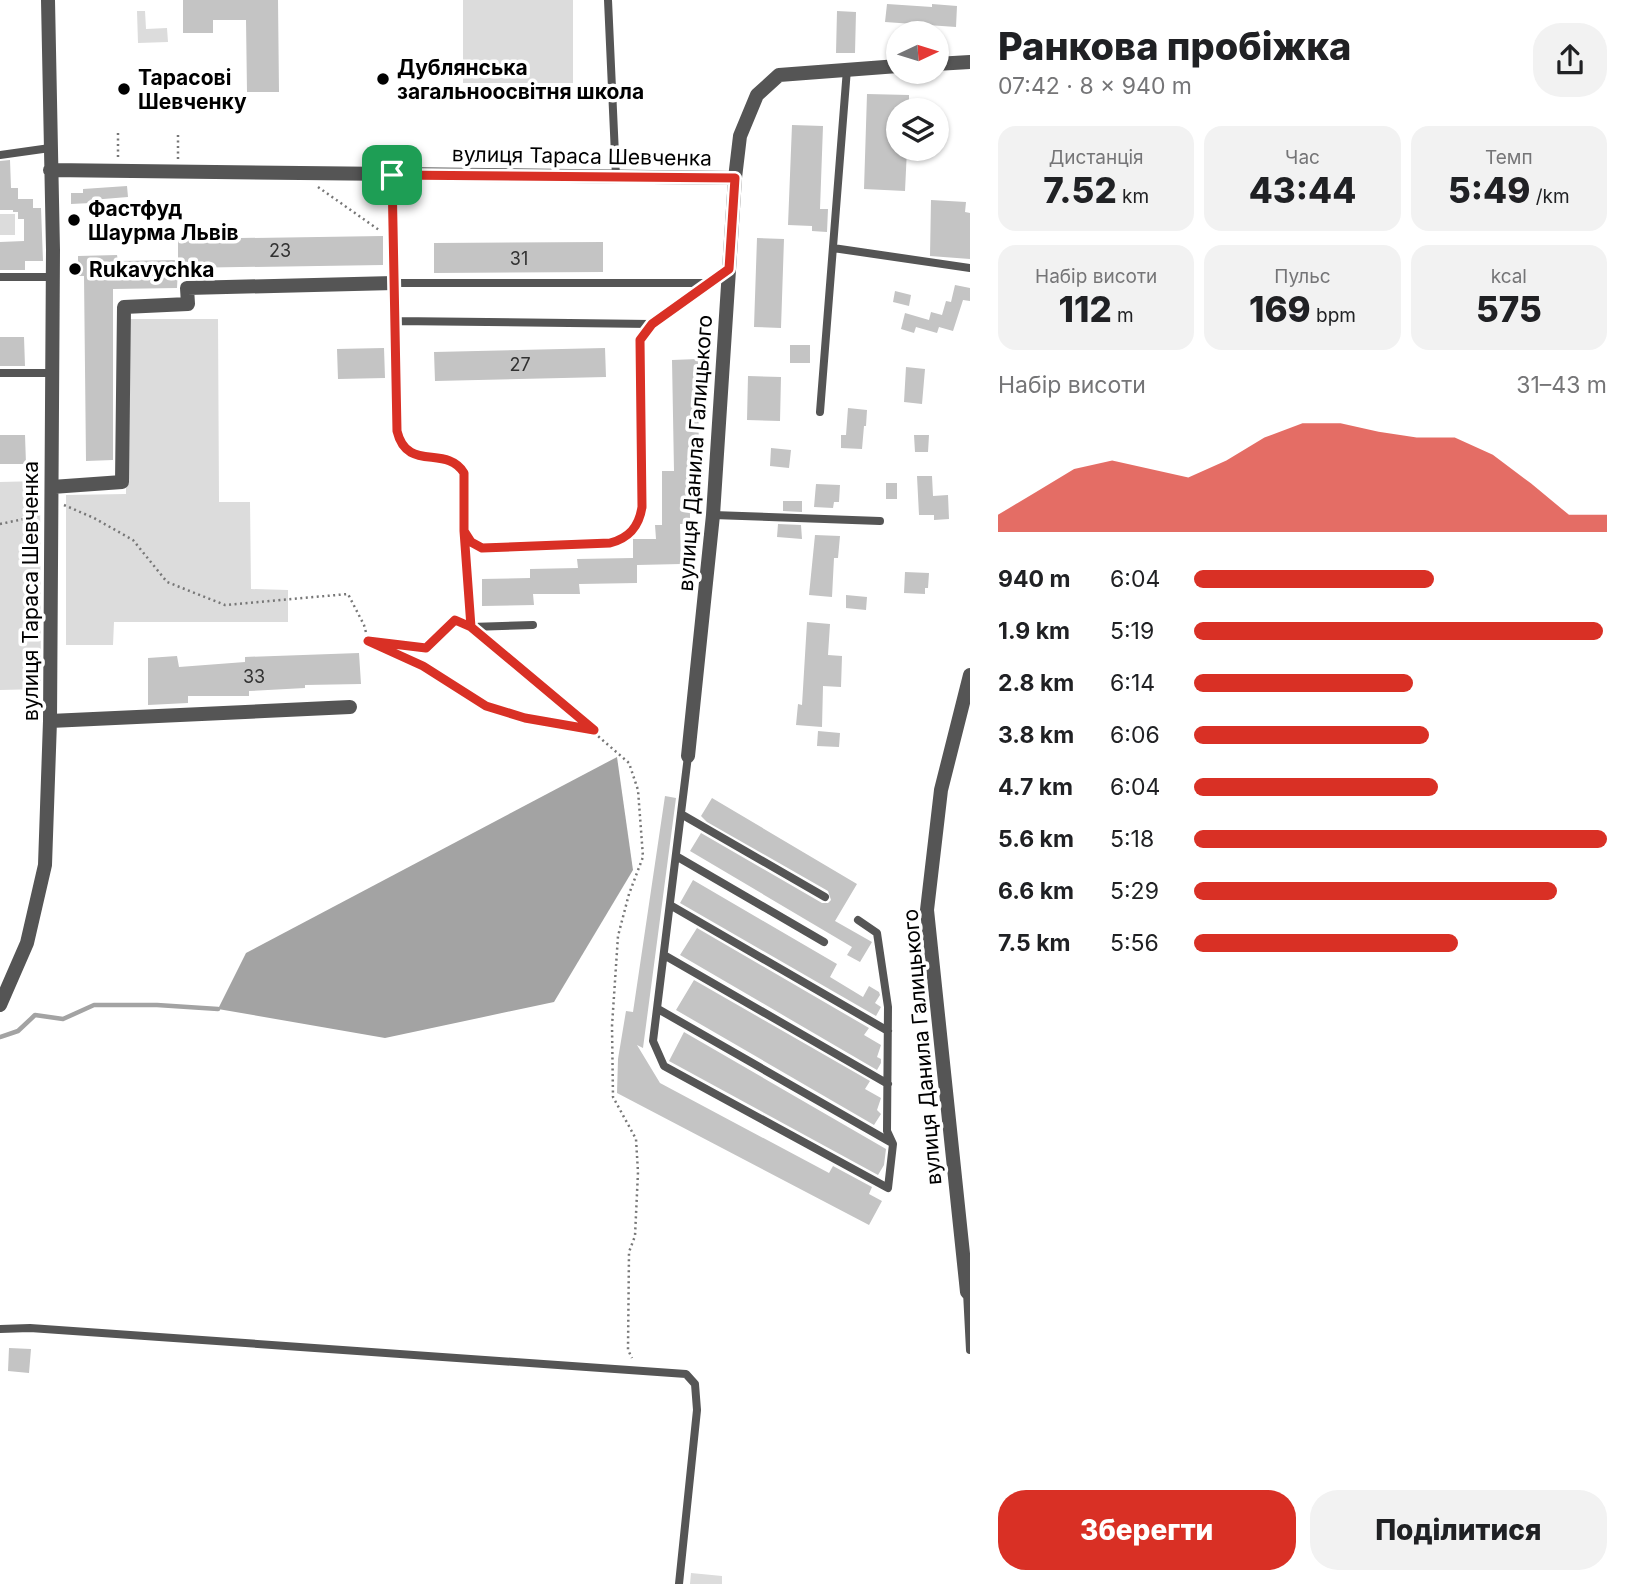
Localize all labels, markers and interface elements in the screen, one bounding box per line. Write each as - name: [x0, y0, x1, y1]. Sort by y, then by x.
- north arrow: [886, 21, 948, 84]
- map controls: [886, 21, 949, 161]
- text: Ранкова пробіжка: [998, 23, 1351, 69]
- button: share: [1533, 23, 1607, 97]
- place label: Дублянська загальноосвітня школа: [397, 55, 644, 104]
- place label: Тарасові Шевченку: [138, 65, 247, 114]
- marker: Дублянська загальноосвітня школа: [375, 71, 391, 87]
- text: 07:42 · 8 × 940 m: [998, 72, 1192, 100]
- marker: Тарасові Шевченку: [116, 81, 132, 97]
- button: layers: [886, 98, 949, 161]
- street label: вулиця Тараса Шевченка: [452, 141, 712, 171]
- pin: [362, 145, 422, 205]
- text: Дистанція: [1049, 146, 1144, 169]
- text: Час: [1285, 146, 1320, 169]
- text: Темп: [1485, 146, 1533, 169]
- icon: arrive: [373, 156, 411, 194]
- text: 7.52: [1043, 169, 1117, 211]
- text: 43:44: [1249, 169, 1356, 211]
- text: 5:49: [1448, 169, 1530, 211]
- text: km: [1117, 185, 1149, 208]
- text: /km: [1530, 185, 1570, 208]
- place label: Фастфуд Шаурма Львів: [88, 196, 239, 245]
- marker: Фастфуд Шаурма Львів: [66, 212, 82, 228]
- house number: 23: [269, 240, 291, 261]
- house number: 31: [510, 248, 528, 269]
- place label: Rukavychka: [89, 257, 215, 282]
- marker: Rukavychka: [67, 261, 83, 277]
- text: Набір висоти: [1035, 265, 1157, 288]
- text: Пульс: [1274, 265, 1331, 288]
- text: kcal: [1491, 265, 1527, 288]
- text: 112: [1059, 288, 1112, 330]
- text: 169: [1249, 288, 1311, 330]
- text: 575: [1476, 288, 1542, 330]
- text: m: [1112, 304, 1134, 327]
- text: bpm: [1311, 304, 1356, 327]
- street label: вулиця Данила Галицького: [673, 314, 717, 592]
- house number: 27: [509, 354, 531, 375]
- text: Набір висоти: [998, 371, 1146, 399]
- text: 31–43 m: [1516, 371, 1607, 399]
- street label: вулиця Тараса Шевченка: [18, 461, 43, 721]
- text: 940 m: [998, 565, 1070, 593]
- text: 6:04: [1110, 565, 1160, 593]
- text: 1.9 km: [998, 617, 1070, 645]
- text: 5:19: [1110, 617, 1154, 645]
- house number: 33: [243, 666, 265, 687]
- text: 2.8 km: [998, 669, 1074, 697]
- text: 6:14: [1110, 669, 1155, 697]
- text: 3.8 km: [998, 721, 1074, 749]
- text: 6:06: [1110, 721, 1160, 749]
- text: 4.7 km: [998, 773, 1073, 801]
- text: 6:04: [1110, 773, 1160, 801]
- text: 5.6 km: [998, 825, 1074, 853]
- text: 5:18: [1110, 825, 1154, 853]
- text: 6.6 km: [998, 877, 1074, 905]
- text: 5:29: [1110, 877, 1159, 905]
- street label: вулиця Данила Галицького: [897, 908, 947, 1186]
- text: 7.5 km: [998, 929, 1071, 957]
- text: 5:56: [1110, 929, 1159, 957]
- button: Зберегти: [998, 1490, 1296, 1570]
- button: Поділитися: [1310, 1490, 1607, 1570]

